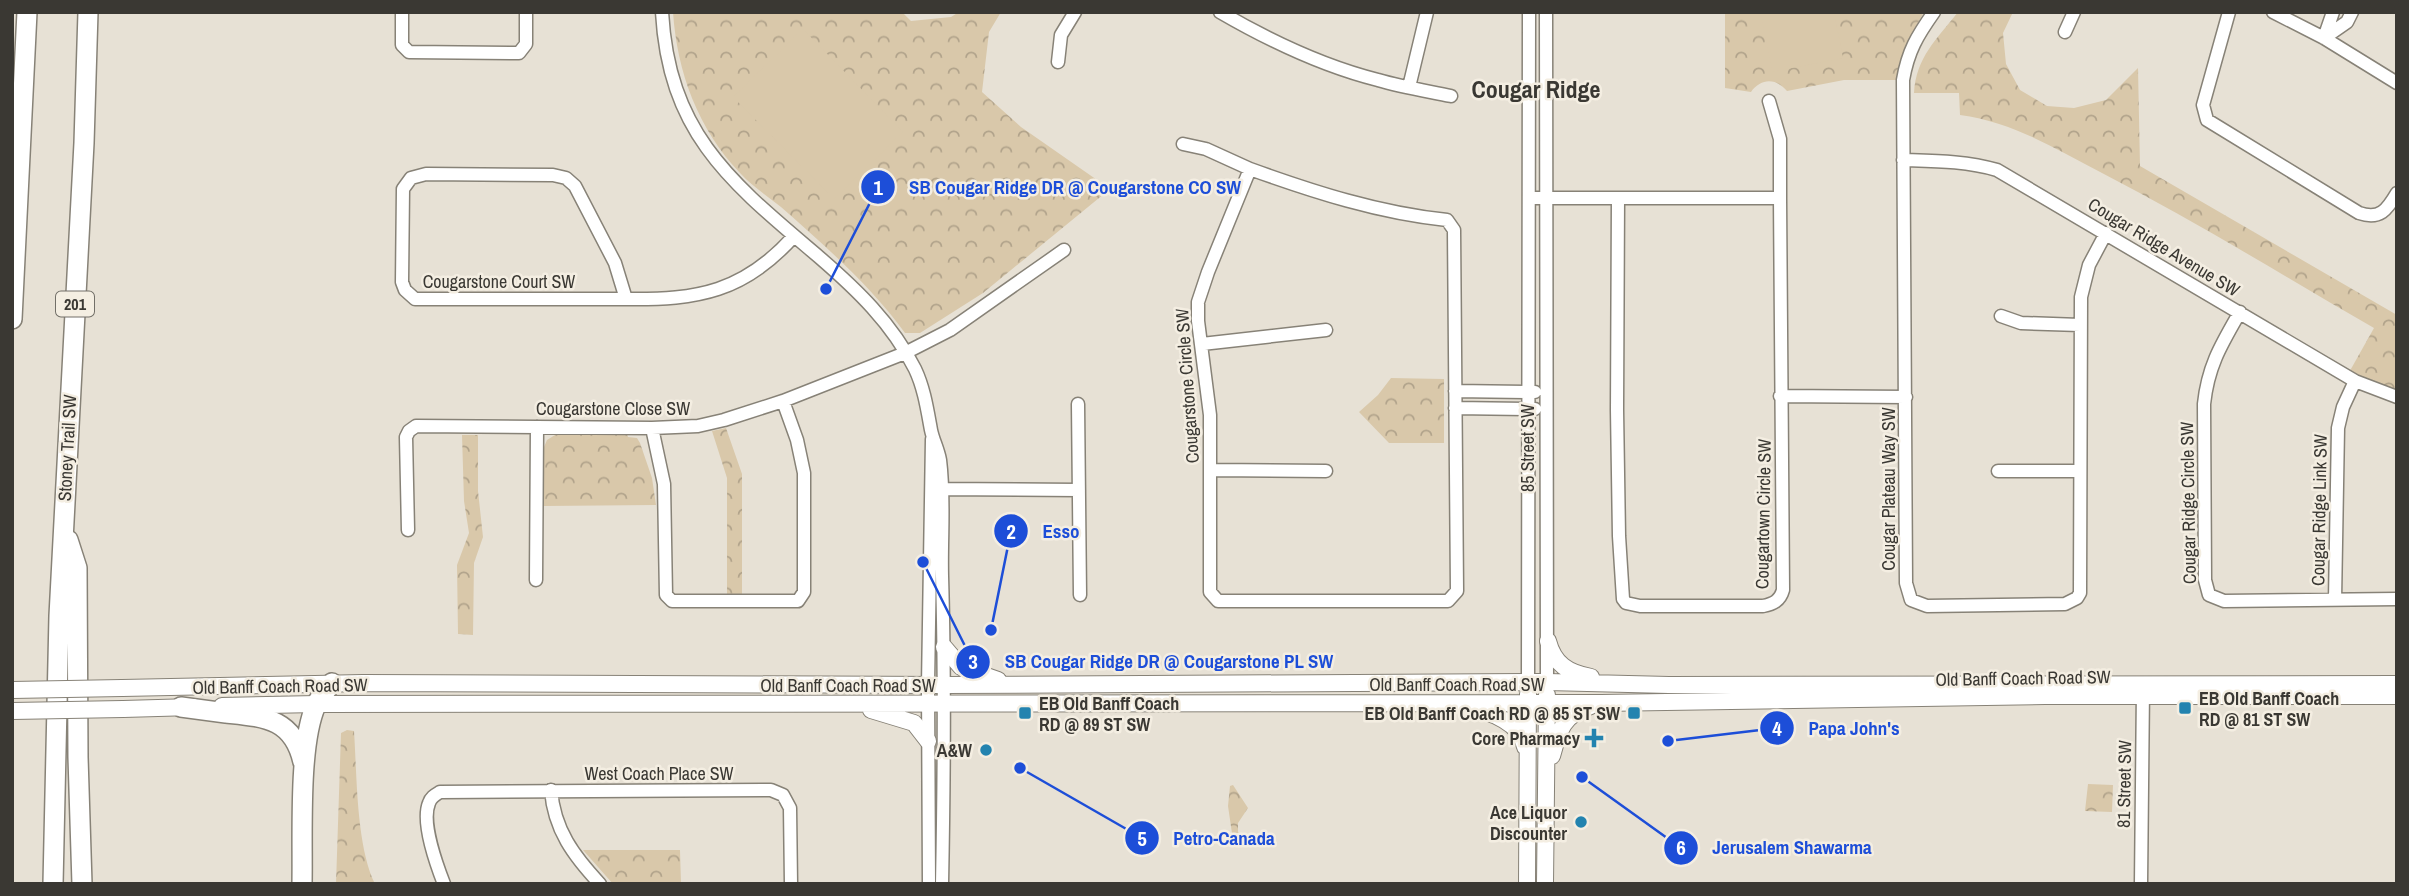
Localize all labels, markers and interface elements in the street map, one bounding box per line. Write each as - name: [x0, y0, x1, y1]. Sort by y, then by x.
- district label: Cougar Ridge: [1471, 73, 1601, 105]
- callout: SB Cougar Ridge DR @ Cougarstone CO SW: [860, 167, 1255, 207]
- text: 1: [873, 173, 883, 202]
- text: SB Cougar Ridge DR @ Cougarstone CO SW: [909, 174, 1241, 200]
- street label: Cougar Ridge Avenue SW: [2083, 192, 2245, 302]
- street label: Cougarstone Court SW: [423, 269, 575, 294]
- road number: 201: [56, 292, 94, 316]
- street label: Cougarstone Circle SW: [1169, 308, 1205, 464]
- street label: Stoney Trail SW: [52, 394, 82, 502]
- street label: Cougarstone Close SW: [536, 396, 690, 421]
- street label: 85 Street SW: [1515, 404, 1540, 492]
- street label: Cougar Plateau Way SW: [1876, 407, 1901, 571]
- street label: Cougar Ridge Circle SW: [2174, 422, 2202, 584]
- street label: Cougar Ridge Link SW: [2305, 434, 2333, 586]
- street label: Cougartown Circle SW: [1749, 439, 1777, 589]
- callout: Esso: [993, 511, 1094, 551]
- text: 2: [1006, 517, 1016, 546]
- text: Esso: [1042, 518, 1080, 544]
- callout: SB Cougar Ridge DR @ Cougarstone PL SW: [955, 642, 1347, 682]
- text: 3: [968, 647, 978, 676]
- text: SB Cougar Ridge DR @ Cougarstone PL SW: [1005, 648, 1333, 674]
- street label: Old Banff Coach Road SW: [1935, 664, 2111, 692]
- street label: Old Banff Coach Road SW: [192, 672, 368, 700]
- street label: Old Banff Coach Road SW: [1369, 672, 1545, 697]
- street label: Old Banff Coach Road SW: [760, 673, 936, 698]
- place label: EB Old Banff Coach RD @ 81 ST SW: [2199, 686, 2339, 732]
- place label: EB Old Banff Coach RD @ 89 ST SW: [1039, 691, 1179, 737]
- marker: EB Old Banff Coach RD @ 81 ST SW: [2177, 700, 2193, 716]
- place label: EB Old Banff Coach RD @ 85 ST SW: [1364, 701, 1620, 726]
- marker: EB Old Banff Coach RD @ 89 ST SW: [1017, 705, 1033, 721]
- marker: EB Old Banff Coach RD @ 85 ST SW: [1626, 705, 1642, 721]
- callout: Papa John's: [1760, 708, 1914, 748]
- text: 4: [1772, 714, 1782, 743]
- text: Papa John's: [1808, 715, 1900, 741]
- place label: Core Pharmacy: [1472, 726, 1581, 751]
- marker: Core Pharmacy: [1586, 730, 1602, 746]
- place label: A&W: [937, 738, 972, 763]
- street label: 81 Street SW: [2111, 740, 2137, 828]
- marker: A&W: [978, 742, 994, 758]
- street label: West Coach Place SW: [584, 761, 734, 786]
- place label: Ace Liquor Discounter: [1490, 800, 1567, 846]
- marker: Ace Liquor Discounter: [1573, 814, 1589, 830]
- callout: Petro-Canada: [1124, 818, 1289, 858]
- text: 5: [1137, 824, 1147, 853]
- text: Petro-Canada: [1173, 825, 1275, 851]
- callout: Jerusalem Shawarma: [1663, 828, 1886, 868]
- text: 6: [1676, 833, 1686, 862]
- text: Jerusalem Shawarma: [1712, 834, 1872, 860]

